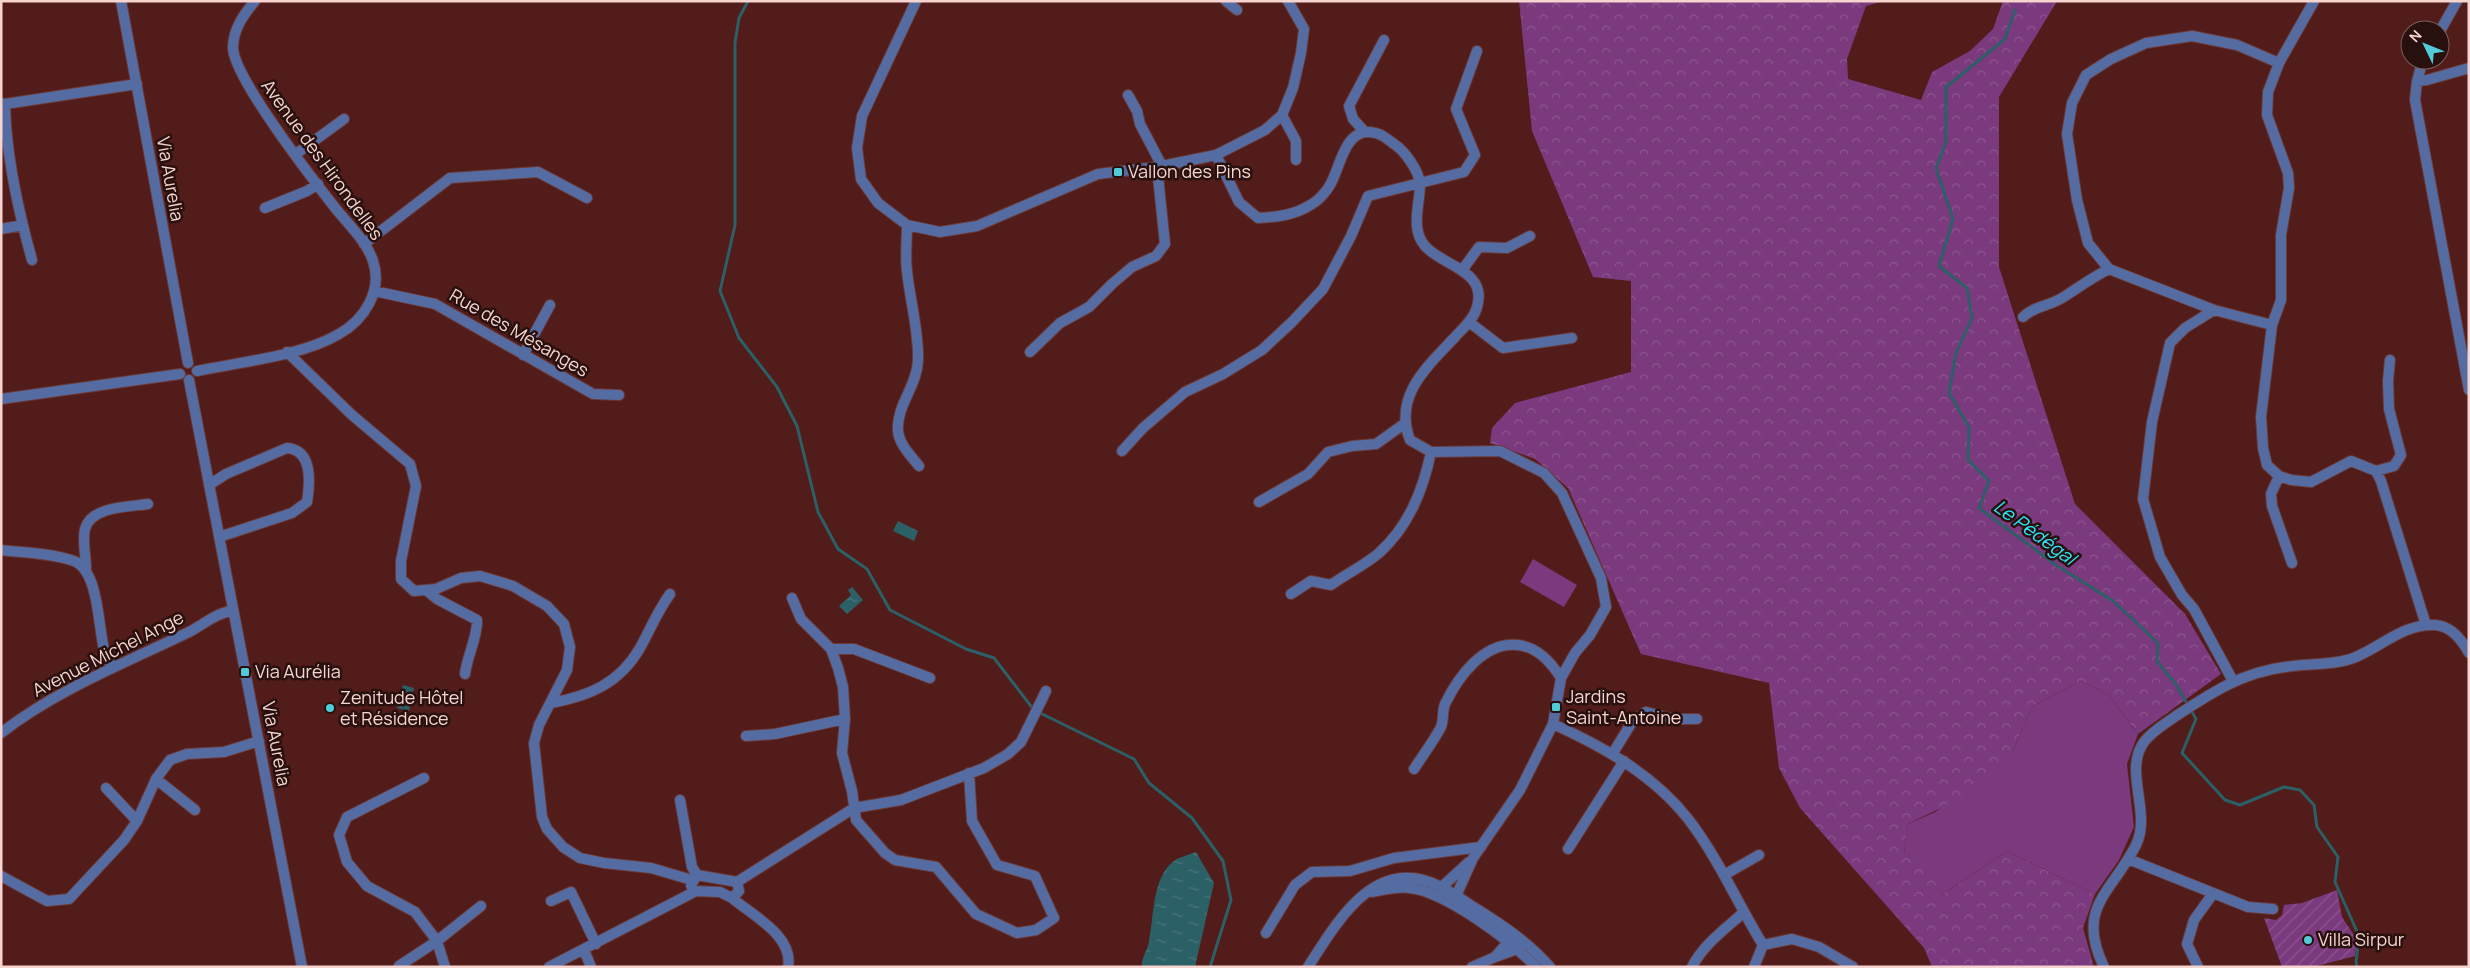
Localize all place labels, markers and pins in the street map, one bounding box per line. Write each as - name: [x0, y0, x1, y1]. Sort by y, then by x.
- place label: Vallon des Pins: [1128, 159, 1251, 183]
- marker: Vallon des Pins: [1112, 166, 1124, 178]
- place label: Via Aurélia: [255, 659, 341, 683]
- marker: Via Aurélia: [239, 666, 251, 678]
- place label: Jardins Saint-Antoine: [1566, 684, 1681, 729]
- place label: Zenitude Hôtel et Résidence: [340, 685, 463, 730]
- marker: Jardins Saint-Antoine: [1550, 701, 1562, 713]
- marker: Zenitude Hôtel et Résidence: [324, 702, 336, 714]
- place label: Villa Sirpur: [2318, 927, 2405, 951]
- marker: Villa Sirpur: [2302, 934, 2314, 946]

